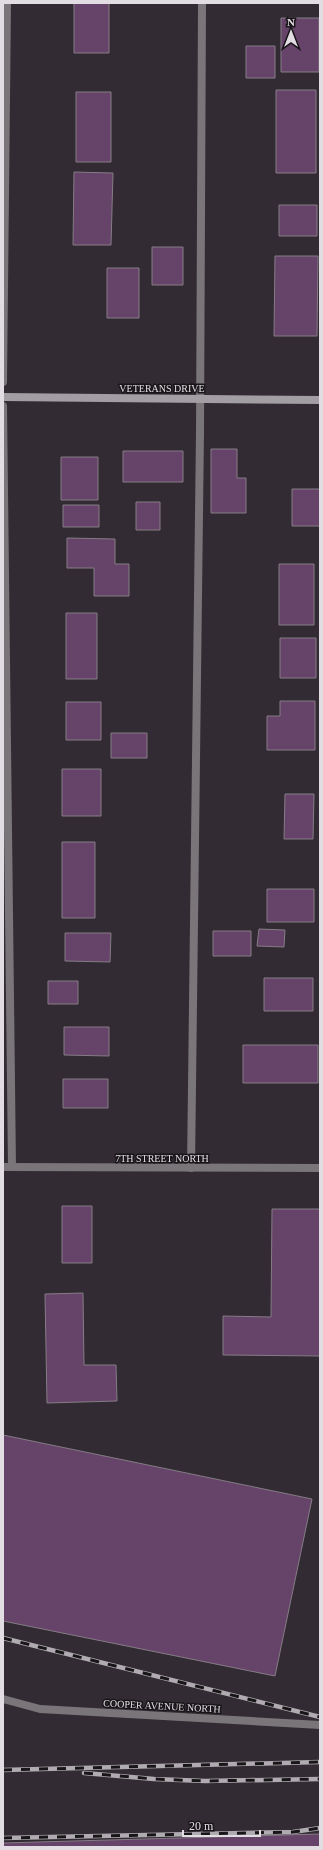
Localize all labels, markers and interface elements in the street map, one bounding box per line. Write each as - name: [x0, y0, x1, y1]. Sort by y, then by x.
- north arrow: [271, 12, 311, 52]
- text: N: [287, 16, 295, 28]
- street label: VETERANS DRIVE: [119, 383, 205, 394]
- street label: 7TH STREET NORTH: [115, 1153, 209, 1164]
- street label: COOPER AVENUE NORTH: [103, 1697, 221, 1715]
- scale bar: [183, 1812, 260, 1838]
- text: 20 m: [189, 1819, 214, 1833]

